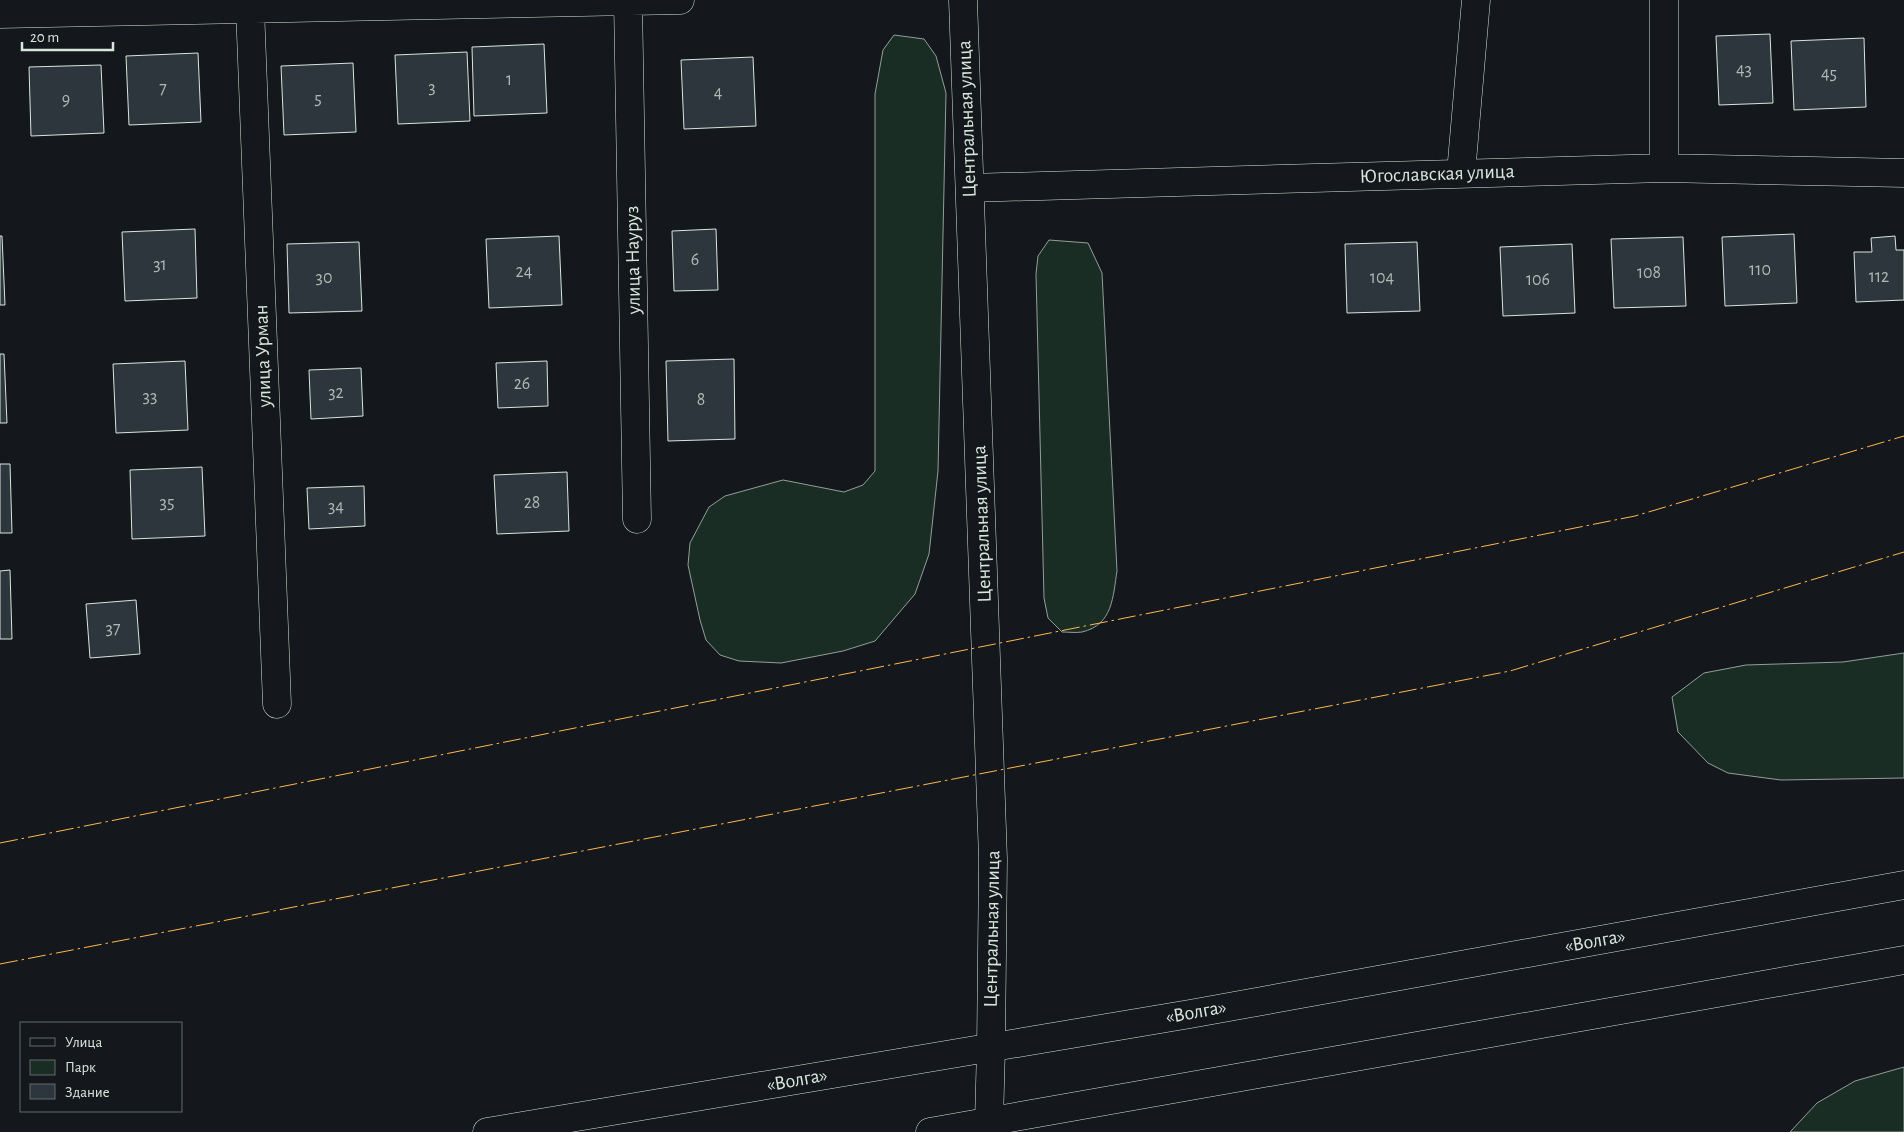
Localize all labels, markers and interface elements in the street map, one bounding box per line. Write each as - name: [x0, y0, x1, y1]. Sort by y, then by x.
- scale bar: [22, 20, 114, 52]
- text: 20 m: [30, 30, 59, 45]
- street label: Центральная улица: [954, 40, 980, 198]
- house number: 43: [1736, 61, 1752, 79]
- house number: 45: [1821, 65, 1837, 83]
- house number: 1: [506, 71, 512, 89]
- house number: 3: [428, 79, 436, 97]
- house number: 7: [159, 80, 167, 98]
- house number: 4: [714, 84, 723, 102]
- house number: 5: [314, 90, 322, 108]
- house number: 9: [62, 91, 70, 109]
- street label: Югославская улица: [1359, 161, 1515, 187]
- street label: улица Науруз: [622, 206, 644, 315]
- house number: 6: [691, 251, 699, 269]
- house number: 31: [153, 256, 167, 274]
- house number: 110: [1749, 261, 1771, 279]
- house number: 24: [516, 263, 533, 281]
- house number: 108: [1637, 264, 1661, 282]
- house number: 112: [1869, 268, 1889, 286]
- house number: 30: [316, 269, 332, 287]
- house number: 104: [1370, 269, 1395, 287]
- house number: 106: [1526, 271, 1550, 289]
- street label: улица Урман: [251, 304, 275, 409]
- house number: 26: [514, 375, 530, 393]
- house number: 32: [328, 384, 344, 402]
- house number: 33: [143, 388, 157, 406]
- house number: 8: [697, 391, 705, 409]
- street label: Центральная улица: [969, 445, 995, 603]
- house number: 35: [160, 494, 174, 512]
- house number: 28: [524, 494, 540, 512]
- house number: 34: [328, 498, 344, 516]
- house number: 37: [106, 620, 120, 638]
- street label: Центральная улица: [981, 850, 1003, 1008]
- street label: «Волга»: [1563, 926, 1627, 956]
- street label: «Волга»: [1164, 997, 1228, 1027]
- legend: [20, 1022, 182, 1112]
- text: Улица: [65, 1035, 102, 1050]
- text: Парк: [65, 1060, 96, 1075]
- street label: «Волга»: [765, 1065, 829, 1095]
- text: Здание: [65, 1085, 110, 1100]

